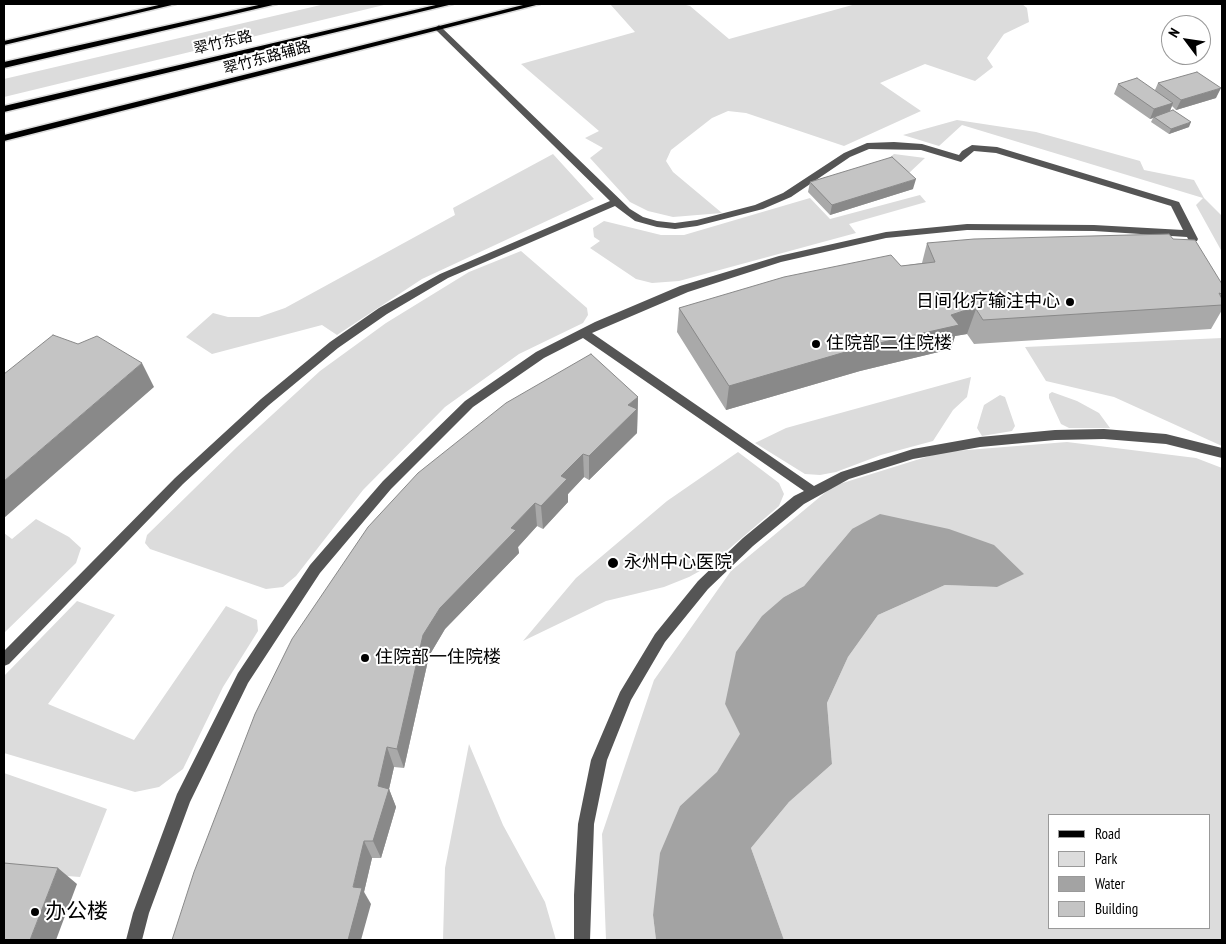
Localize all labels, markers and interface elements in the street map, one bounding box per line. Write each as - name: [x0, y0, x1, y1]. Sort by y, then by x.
- north arrow: [1161, 15, 1211, 65]
- text: N: [1164, 25, 1184, 41]
- street label: 翠竹东路: [192, 27, 254, 59]
- street label: 翠竹东路辅路: [221, 38, 313, 78]
- place label: 日间化疗输注中心: [916, 291, 1060, 313]
- marker: 日间化疗输注中心: [1064, 296, 1076, 308]
- place label: 住院部二住院楼: [826, 333, 952, 355]
- marker: 住院部二住院楼: [810, 338, 822, 350]
- place label: 永州中心医院: [624, 552, 732, 574]
- marker: 永州中心医院: [606, 556, 620, 570]
- place label: 住院部一住院楼: [375, 647, 501, 669]
- marker: 住院部一住院楼: [359, 652, 371, 664]
- legend: [1048, 814, 1211, 929]
- text: Road: [1095, 824, 1121, 843]
- text: Park: [1095, 849, 1117, 868]
- text: Water: [1095, 874, 1125, 893]
- place label: 办公楼: [45, 899, 108, 925]
- text: Building: [1095, 899, 1138, 918]
- marker: 办公楼: [29, 906, 41, 918]

